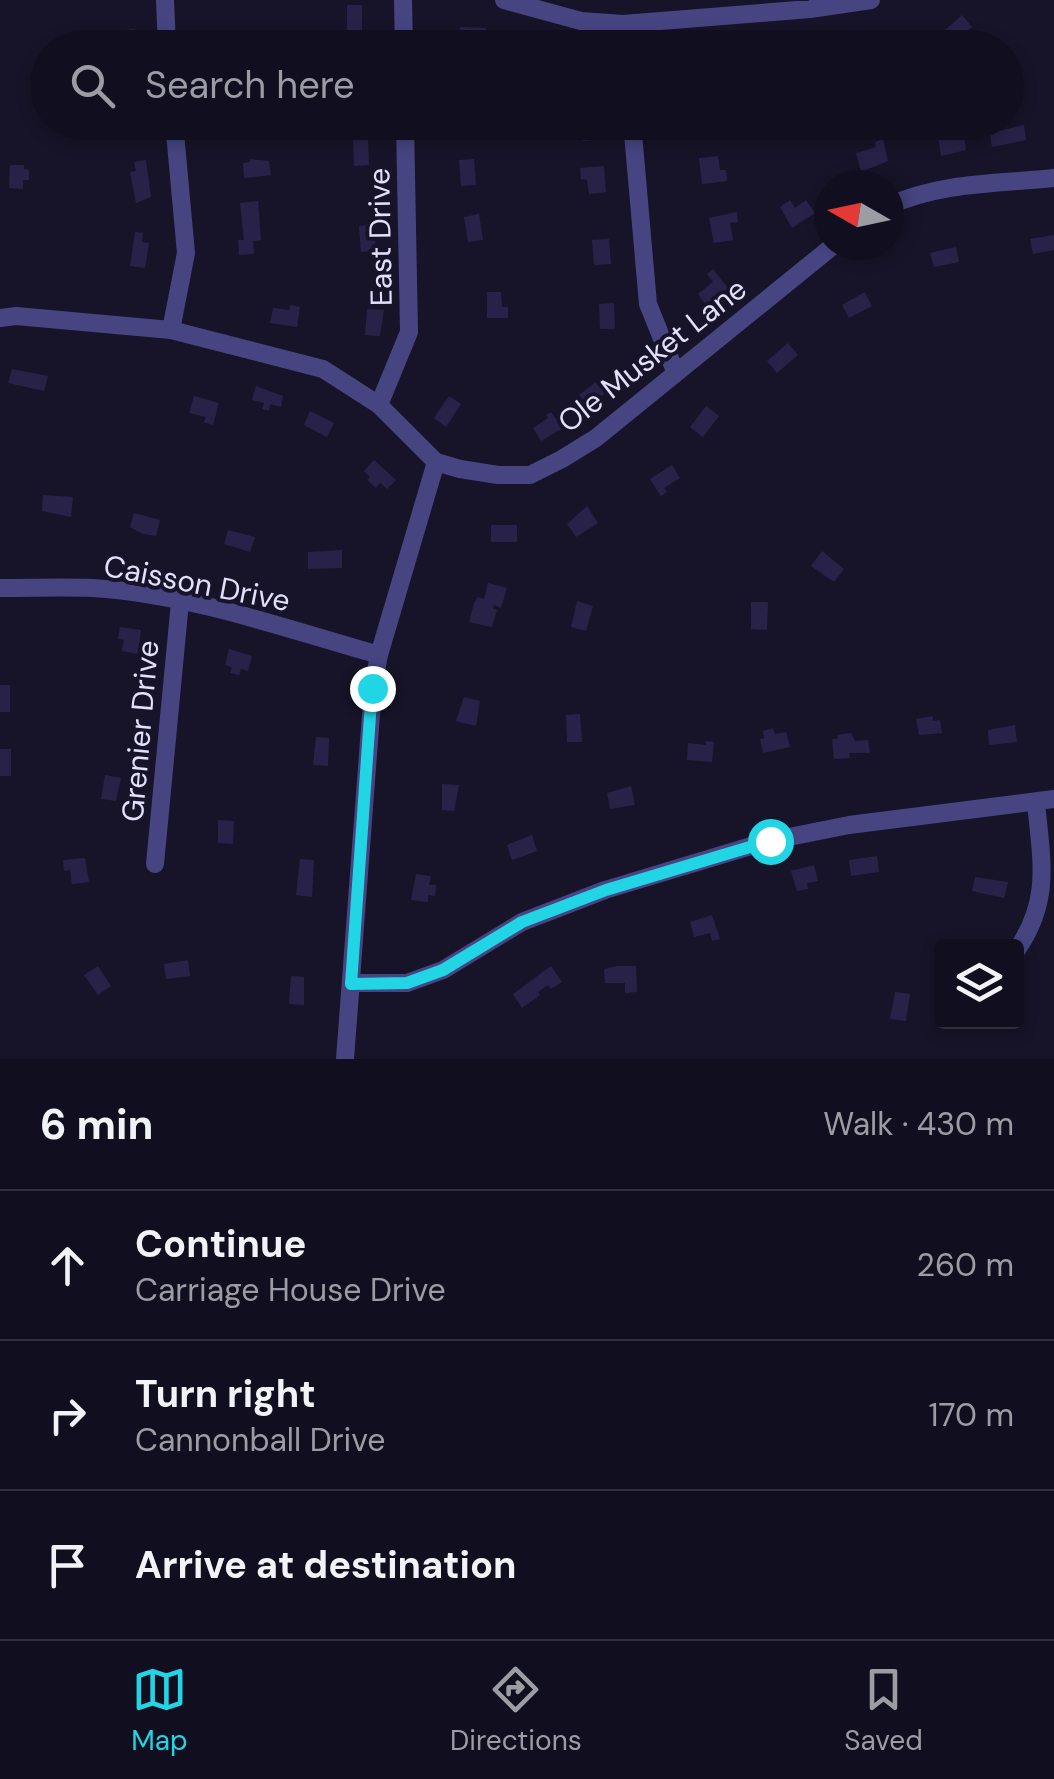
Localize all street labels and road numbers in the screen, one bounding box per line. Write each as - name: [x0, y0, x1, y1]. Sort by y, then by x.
- street label: East Drive: [359, 167, 401, 307]
- street label: Ole Musket Lane: [550, 269, 754, 441]
- street label: Caisson Drive: [100, 546, 294, 620]
- street label: Grenier Drive: [113, 639, 167, 823]

